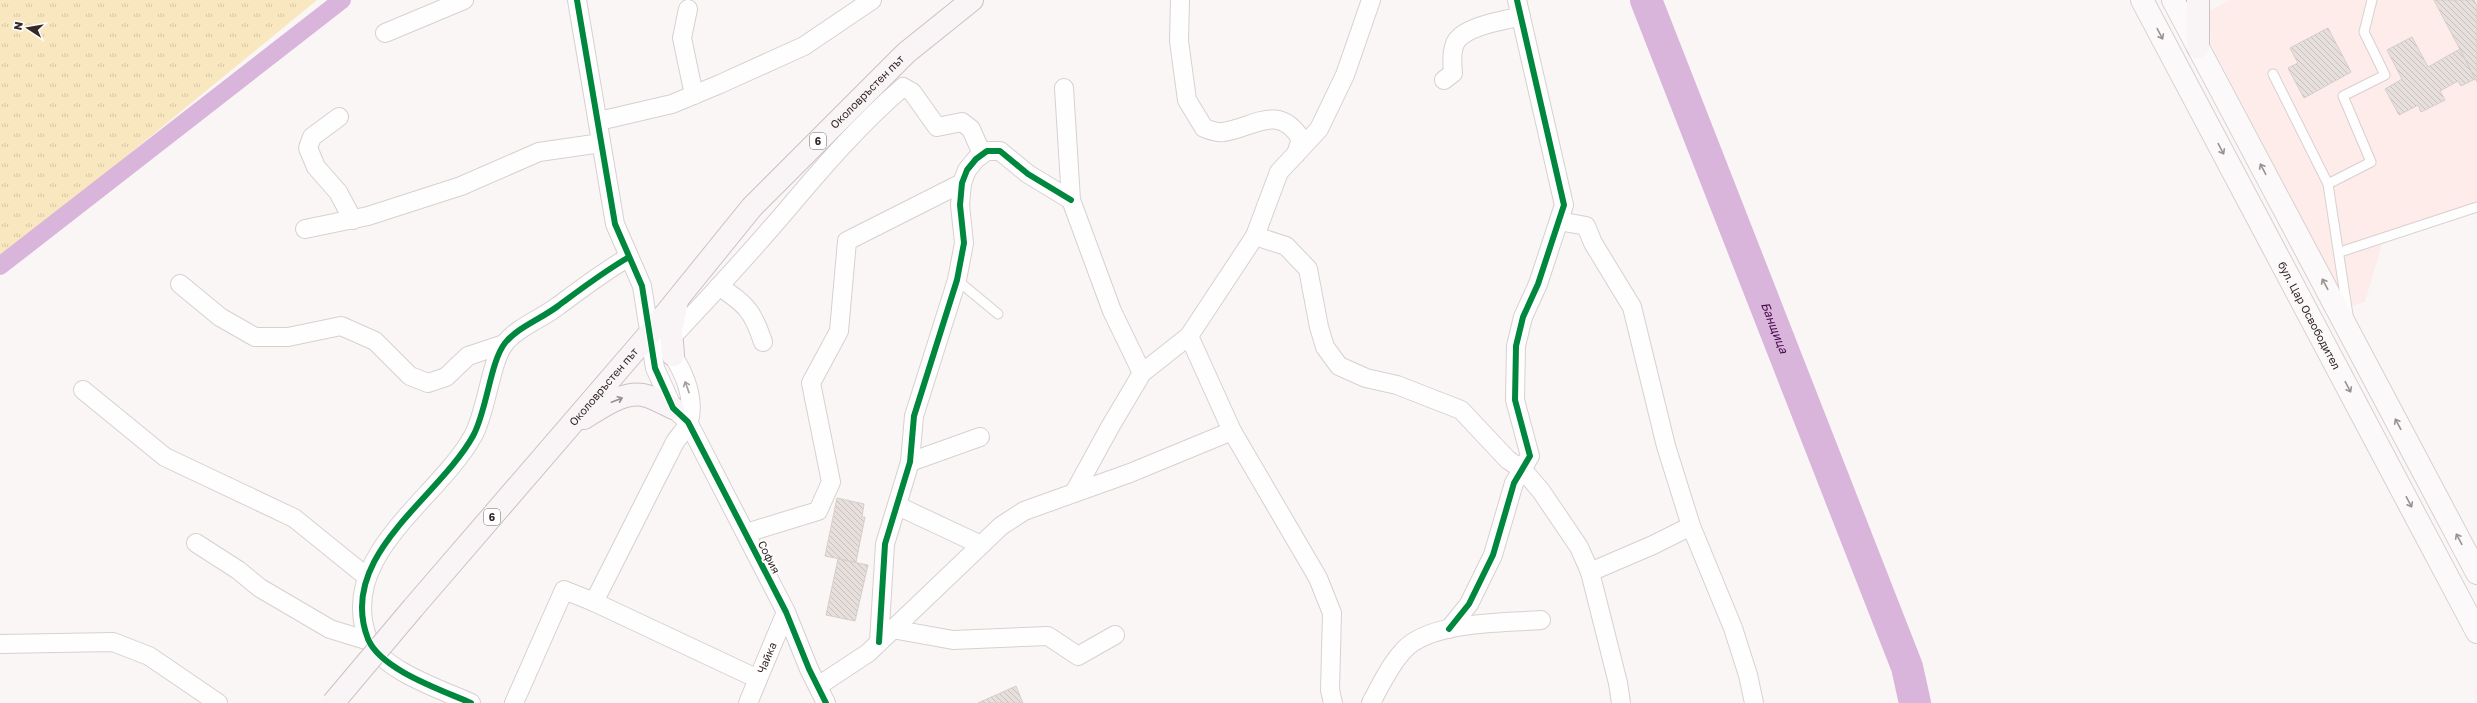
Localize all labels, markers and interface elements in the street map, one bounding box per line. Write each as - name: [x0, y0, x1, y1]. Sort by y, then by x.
- north arrow: [8, 8, 48, 48]
- text: N: [11, 20, 25, 31]
- one-way arrow: [2157, 28, 2164, 40]
- street label: Околовръстен път: [827, 52, 907, 131]
- road number: 6: [810, 133, 826, 149]
- one-way arrow: [2218, 143, 2226, 155]
- one-way arrow: [2259, 163, 2267, 175]
- street label: бул. Цар Освободител: [2276, 259, 2344, 371]
- one-way arrow: [2320, 278, 2328, 290]
- water label: Банщица: [1758, 300, 1792, 357]
- street label: Околовръстен път: [566, 344, 641, 428]
- one-way arrow: [683, 381, 690, 394]
- one-way arrow: [2345, 381, 2353, 393]
- one-way arrow: [611, 396, 624, 403]
- one-way arrow: [2394, 418, 2401, 430]
- one-way arrow: [2406, 496, 2413, 508]
- road number: 6: [484, 509, 500, 525]
- one-way arrow: [2455, 533, 2462, 545]
- street label: София: [756, 538, 783, 575]
- street label: Чайка: [754, 640, 779, 675]

